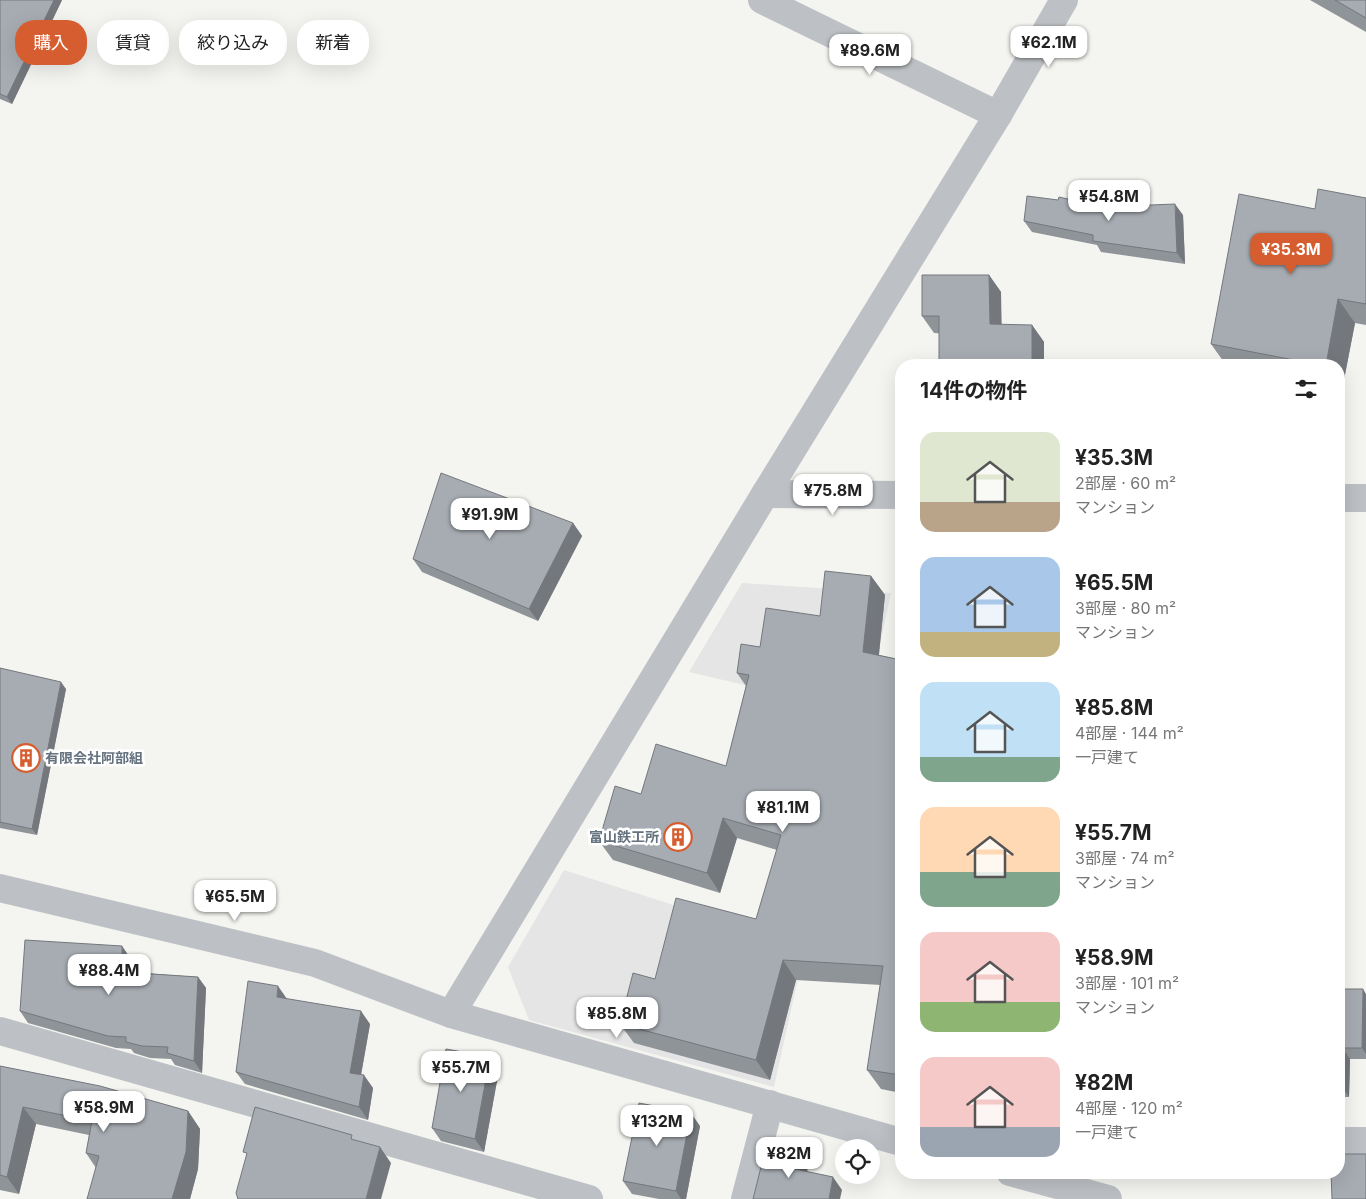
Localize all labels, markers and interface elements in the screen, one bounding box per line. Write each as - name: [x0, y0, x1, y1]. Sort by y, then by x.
- chip: 購入: [15, 20, 87, 65]
- chip: 賃貸: [97, 20, 169, 65]
- chip: 絞り込み: [179, 20, 287, 65]
- chip: 新着: [297, 20, 369, 65]
- pin: ¥62.1M: [1008, 26, 1090, 68]
- text: ¥62.1M: [1021, 32, 1077, 52]
- pin: ¥89.6M: [829, 34, 911, 76]
- text: ¥89.6M: [840, 40, 900, 60]
- pin: ¥54.8M: [1068, 180, 1150, 222]
- text: ¥54.8M: [1079, 186, 1139, 206]
- pin: ¥35.3M: [1250, 232, 1332, 275]
- text: ¥35.3M: [1261, 239, 1321, 259]
- icon: filters: [1292, 375, 1320, 403]
- text: 14件の物件: [920, 378, 1027, 403]
- text: ¥35.3M: [1075, 445, 1153, 470]
- icon: home: [960, 452, 1020, 512]
- text: 2部屋 · 60 m²: [1075, 473, 1176, 493]
- pin: ¥75.8M: [792, 474, 874, 516]
- text: ¥75.8M: [804, 480, 862, 500]
- text: マンション: [1075, 497, 1155, 517]
- pin: ¥91.9M: [449, 498, 531, 540]
- text: ¥91.9M: [462, 504, 518, 524]
- text: ¥65.5M: [1075, 570, 1153, 595]
- icon: home: [960, 577, 1020, 637]
- text: 3部屋 · 80 m²: [1075, 598, 1176, 618]
- text: マンション: [1075, 622, 1155, 642]
- text: ¥85.8M: [1075, 695, 1153, 720]
- icon: home: [960, 702, 1020, 762]
- text: 4部屋 · 144 m²: [1075, 723, 1184, 743]
- building icon: 有限会社阿部組: [11, 743, 41, 773]
- text: 一戸建て: [1075, 747, 1139, 767]
- place label: 有限会社阿部組: [45, 749, 143, 766]
- pin: ¥81.1M: [742, 790, 824, 833]
- text: ¥81.1M: [757, 797, 809, 817]
- text: ¥55.7M: [1075, 820, 1152, 845]
- building icon: 富山鉄工所: [663, 822, 693, 852]
- icon: home: [960, 827, 1020, 887]
- place label: 富山鉄工所: [589, 828, 659, 845]
- text: 3部屋 · 74 m²: [1075, 848, 1175, 868]
- text: マンション: [1075, 872, 1155, 892]
- pin: ¥65.5M: [194, 880, 276, 922]
- text: ¥65.5M: [205, 886, 265, 906]
- text: ¥58.9M: [1075, 945, 1154, 970]
- icon: home: [960, 952, 1020, 1012]
- pin: ¥88.4M: [68, 954, 150, 996]
- text: ¥88.4M: [79, 960, 139, 980]
- text: 3部屋 · 101 m²: [1075, 973, 1179, 993]
- pin: ¥85.8M: [576, 996, 658, 1039]
- text: マンション: [1075, 997, 1155, 1017]
- text: ¥85.8M: [587, 1003, 647, 1023]
- pin: ¥55.7M: [420, 1050, 502, 1093]
- text: ¥55.7M: [432, 1057, 490, 1077]
- text: ¥82M: [1075, 1070, 1133, 1095]
- icon: home: [960, 1077, 1020, 1137]
- pin: ¥58.9M: [63, 1090, 145, 1133]
- text: ¥58.9M: [74, 1097, 134, 1117]
- text: 4部屋 · 120 m²: [1075, 1098, 1183, 1118]
- pin: ¥132M: [622, 1104, 692, 1147]
- text: ¥132M: [631, 1111, 683, 1131]
- text: 一戸建て: [1075, 1122, 1139, 1142]
- pin: ¥82M: [759, 1136, 819, 1179]
- map controls: [835, 1139, 880, 1184]
- button: locate: [835, 1139, 880, 1184]
- text: ¥82M: [767, 1143, 811, 1163]

